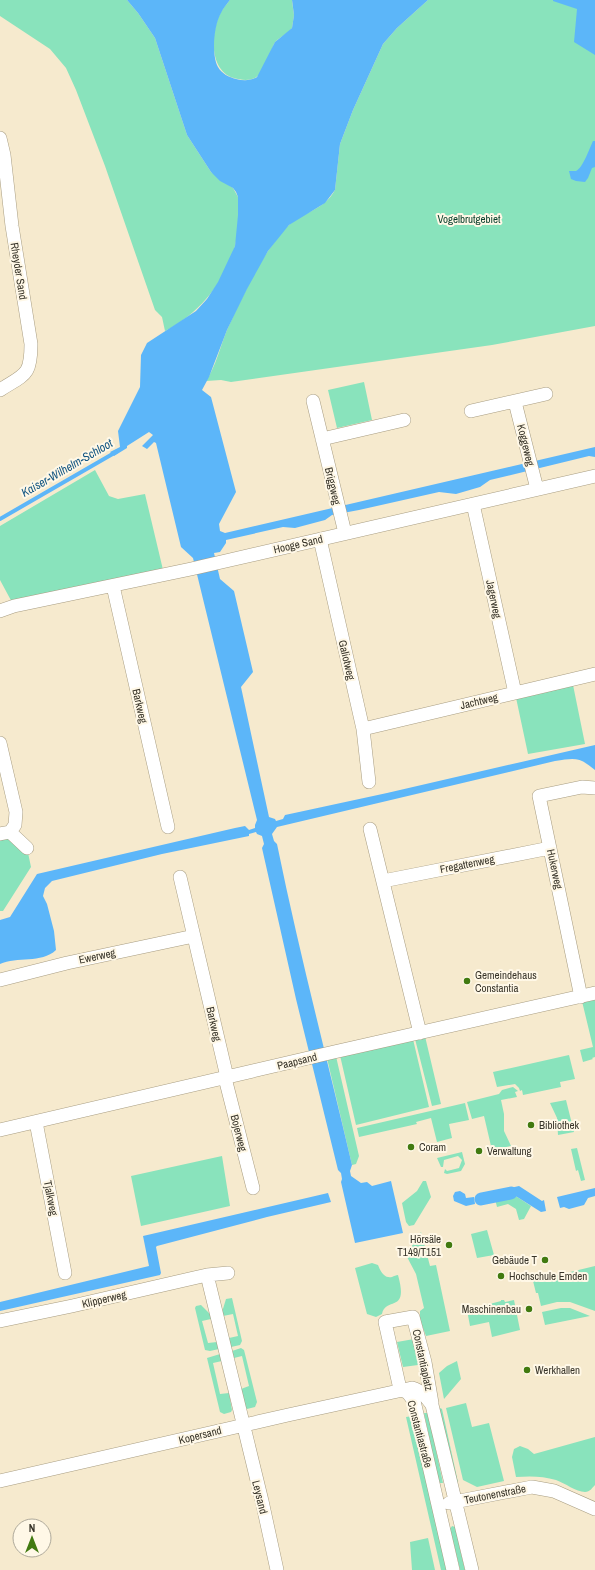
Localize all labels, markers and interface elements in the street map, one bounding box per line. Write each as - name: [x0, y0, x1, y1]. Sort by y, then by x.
- park label: Vogelbrutgebiet: [437, 212, 501, 226]
- street label: Rheyder Sand: [8, 241, 30, 301]
- street label: Koggeweg: [514, 423, 538, 467]
- water label: Kaiser-Wilhelm-Schloot: [18, 435, 116, 501]
- street label: Briggweg: [322, 466, 344, 506]
- street label: Hooge Sand: [272, 532, 324, 556]
- street label: Jagerweg: [483, 578, 505, 620]
- street label: Galiotweg: [336, 639, 358, 681]
- street label: Barkweg: [129, 687, 151, 725]
- street label: Jachtweg: [459, 690, 499, 712]
- street label: Hukerweg: [544, 848, 566, 890]
- street label: Fregattenweg: [439, 852, 495, 876]
- street label: Ewerweg: [77, 945, 117, 967]
- place label: Gemeindehaus Constantia: [475, 968, 537, 995]
- marker: Gemeindehaus Constantia: [462, 976, 472, 986]
- street label: Barkweg: [203, 1005, 225, 1043]
- street label: Paapsand: [276, 1049, 318, 1073]
- street label: Bojerweg: [228, 1113, 250, 1153]
- place label: Bibliothek: [539, 1118, 580, 1132]
- marker: Bibliothek: [526, 1120, 536, 1130]
- place label: Coram: [419, 1140, 446, 1154]
- marker: Coram: [406, 1142, 416, 1152]
- place label: Verwaltung: [487, 1144, 532, 1158]
- marker: Verwaltung: [474, 1146, 484, 1156]
- street label: Tjalkweg: [41, 1179, 61, 1217]
- place label: Hörsäle T149/T151: [397, 1232, 441, 1259]
- marker: Hörsäle T149/T151: [444, 1240, 454, 1250]
- place label: Gebäude T: [492, 1253, 537, 1267]
- marker: Gebäude T: [540, 1255, 550, 1265]
- place label: Hochschule Emden: [509, 1269, 587, 1283]
- marker: Hochschule Emden: [496, 1271, 506, 1281]
- street label: Klipperweg: [80, 1287, 128, 1311]
- place label: Maschinenbau: [462, 1302, 521, 1316]
- marker: Maschinenbau: [524, 1304, 534, 1314]
- street label: Constantiaplatz: [410, 1328, 436, 1393]
- place label: Werkhallen: [535, 1363, 580, 1377]
- marker: Werkhallen: [522, 1365, 532, 1375]
- street label: Constantiastraße: [404, 1399, 436, 1469]
- street label: Kopersand: [177, 1423, 223, 1447]
- street label: Leysand: [249, 1479, 271, 1515]
- street label: Teutonenstraße: [463, 1481, 527, 1507]
- north arrow: [12, 1518, 52, 1558]
- text: N: [29, 1521, 35, 1535]

